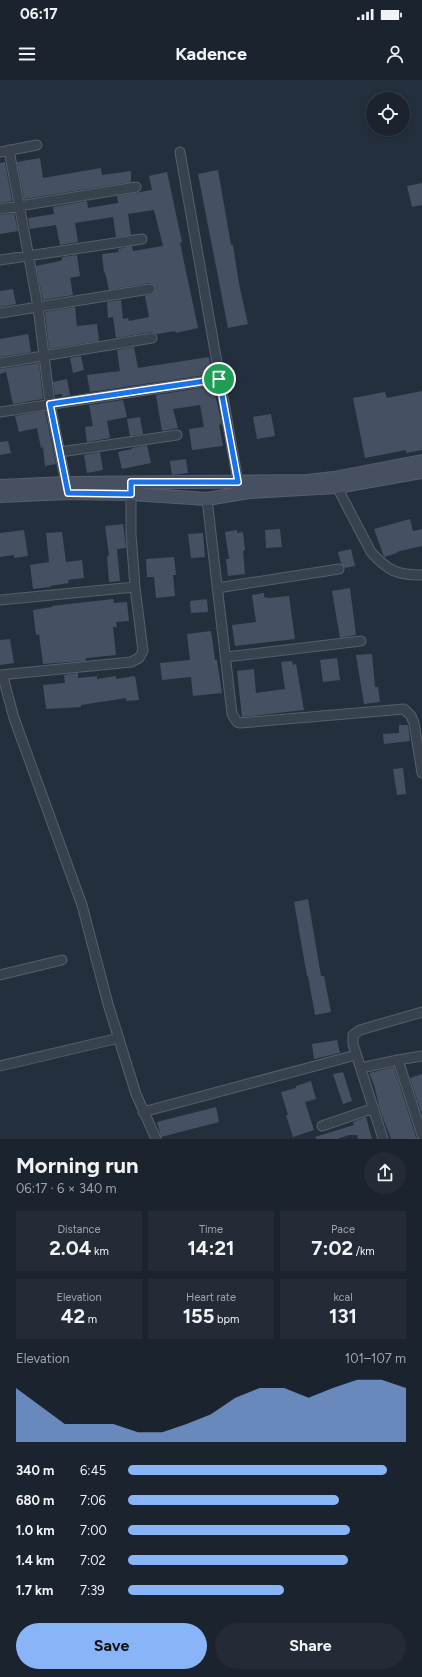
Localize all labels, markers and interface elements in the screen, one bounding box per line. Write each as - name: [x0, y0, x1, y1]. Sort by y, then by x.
- text: 06:17: [20, 5, 58, 23]
- icon: menu: [16, 43, 38, 65]
- text: Kadence: [175, 43, 247, 65]
- icon: person: [384, 43, 406, 65]
- map controls: [366, 92, 410, 136]
- button: locate: [366, 92, 410, 136]
- pin: [202, 362, 236, 396]
- icon: arrive: [208, 368, 230, 390]
- text: Morning run: [16, 1152, 139, 1179]
- button: share: [364, 1152, 406, 1194]
- text: 06:17 · 6 × 340 m: [16, 1181, 117, 1196]
- text: Distance: [57, 1223, 101, 1236]
- text: Time: [199, 1223, 223, 1236]
- text: Pace: [331, 1223, 355, 1236]
- text: 2.04: [49, 1236, 91, 1260]
- text: 14:21: [187, 1236, 235, 1260]
- text: 7:02: [311, 1236, 353, 1260]
- text: km: [91, 1245, 109, 1258]
- text: /km: [353, 1245, 375, 1258]
- text: Elevation: [56, 1291, 102, 1304]
- text: Heart rate: [186, 1291, 236, 1304]
- text: kcal: [333, 1291, 353, 1304]
- text: 42: [61, 1304, 85, 1328]
- text: 155: [183, 1304, 214, 1328]
- text: 131: [329, 1304, 357, 1328]
- text: m: [85, 1313, 97, 1326]
- text: bpm: [214, 1313, 239, 1326]
- text: Elevation: [16, 1351, 69, 1366]
- text: 101–107 m: [345, 1351, 406, 1366]
- text: 340 m: [16, 1463, 54, 1478]
- text: 6:45: [80, 1463, 106, 1478]
- text: 680 m: [16, 1493, 54, 1508]
- text: 7:06: [80, 1493, 106, 1508]
- text: 1.0 km: [16, 1523, 55, 1538]
- text: 7:00: [80, 1523, 107, 1538]
- text: 1.4 km: [16, 1553, 54, 1568]
- text: 7:02: [80, 1553, 106, 1568]
- text: 1.7 km: [16, 1583, 53, 1598]
- text: 7:39: [80, 1583, 105, 1598]
- button: Save: [16, 1623, 207, 1669]
- button: Share: [215, 1623, 406, 1669]

